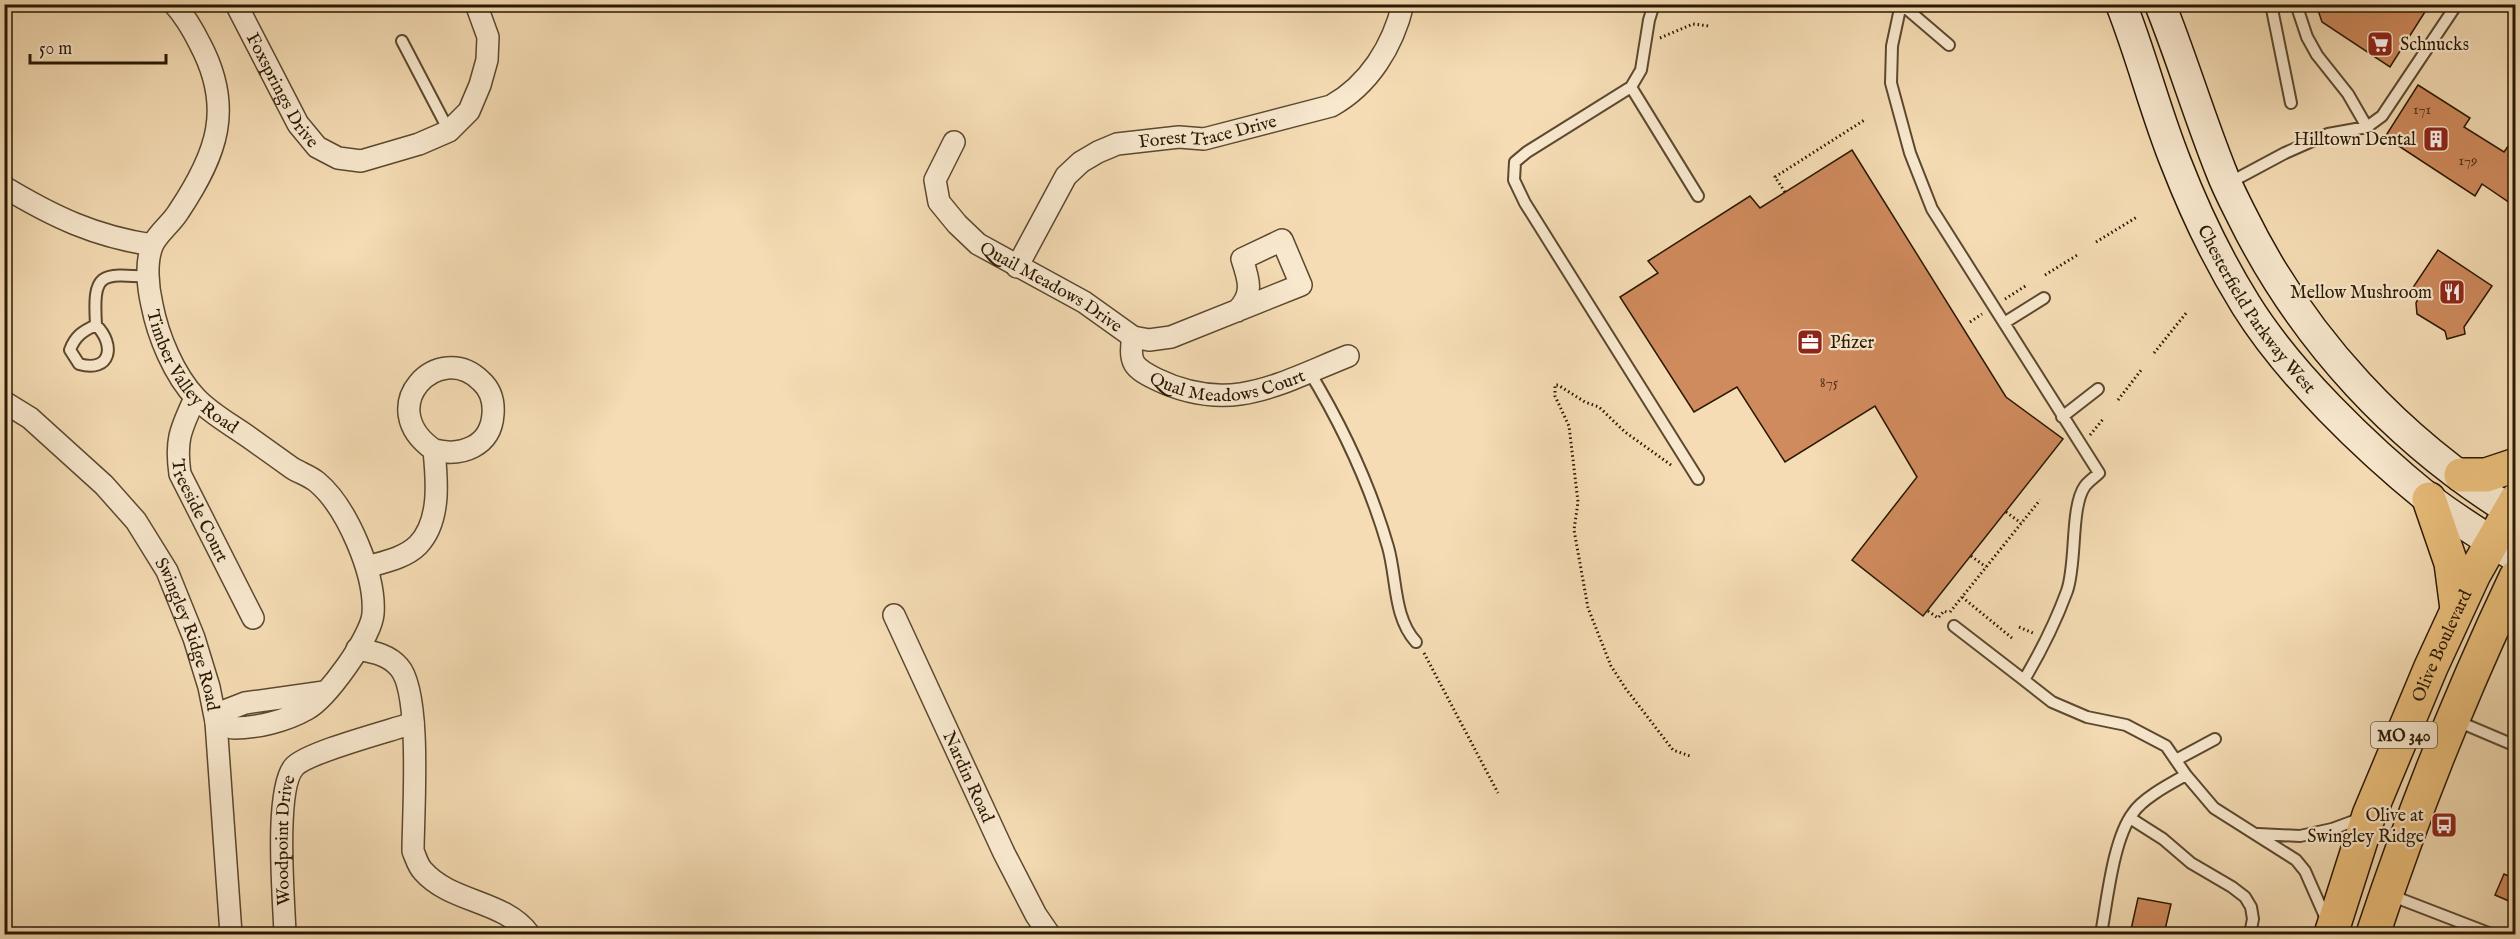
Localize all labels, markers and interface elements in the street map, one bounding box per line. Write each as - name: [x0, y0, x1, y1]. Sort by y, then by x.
- scale bar: [30, 27, 166, 65]
- street label: Foxsprings Drive: [240, 29, 323, 153]
- supermarket icon: Schnucks: [2365, 29, 2395, 59]
- place label: Schnucks: [2400, 34, 2469, 57]
- text: 50 m: [39, 38, 72, 61]
- house number: 171: [2413, 100, 2431, 119]
- street label: Forest Trace Drive: [1137, 111, 1279, 154]
- building icon: Hilltown Dental: [2421, 124, 2451, 154]
- place label: Hilltown Dental: [2294, 129, 2416, 152]
- house number: 179: [2458, 151, 2478, 170]
- street label: Chesterfield Parkway West: [2191, 221, 2320, 399]
- street label: Quail Meadows Drive: [975, 237, 1126, 339]
- restaurant icon: Mellow Mushroom: [2437, 277, 2467, 307]
- place label: Mellow Mushroom: [2290, 282, 2432, 305]
- street label: Timber Valley Road: [140, 307, 242, 440]
- office icon: Pfizer: [1795, 327, 1825, 357]
- place label: Pfizer: [1830, 332, 1874, 355]
- street label: Qual Meadows Court: [1147, 360, 1307, 382]
- text: Qual Meadows Court: [1145, 365, 1309, 408]
- house number: 875: [1820, 373, 1839, 392]
- street label: Treeside Court: [165, 458, 233, 566]
- street label: Swingley Ridge Road: [149, 554, 224, 713]
- street label: Olive Boulevard: [2408, 586, 2478, 706]
- road number: MO 340: [2371, 722, 2437, 748]
- street label: Nardin Road: [936, 728, 999, 827]
- street label: Woodpoint Drive: [272, 772, 302, 906]
- place label: Olive at Swingley Ridge: [2307, 805, 2424, 849]
- bus stop icon: Olive at Swingley Ridge: [2429, 810, 2459, 840]

